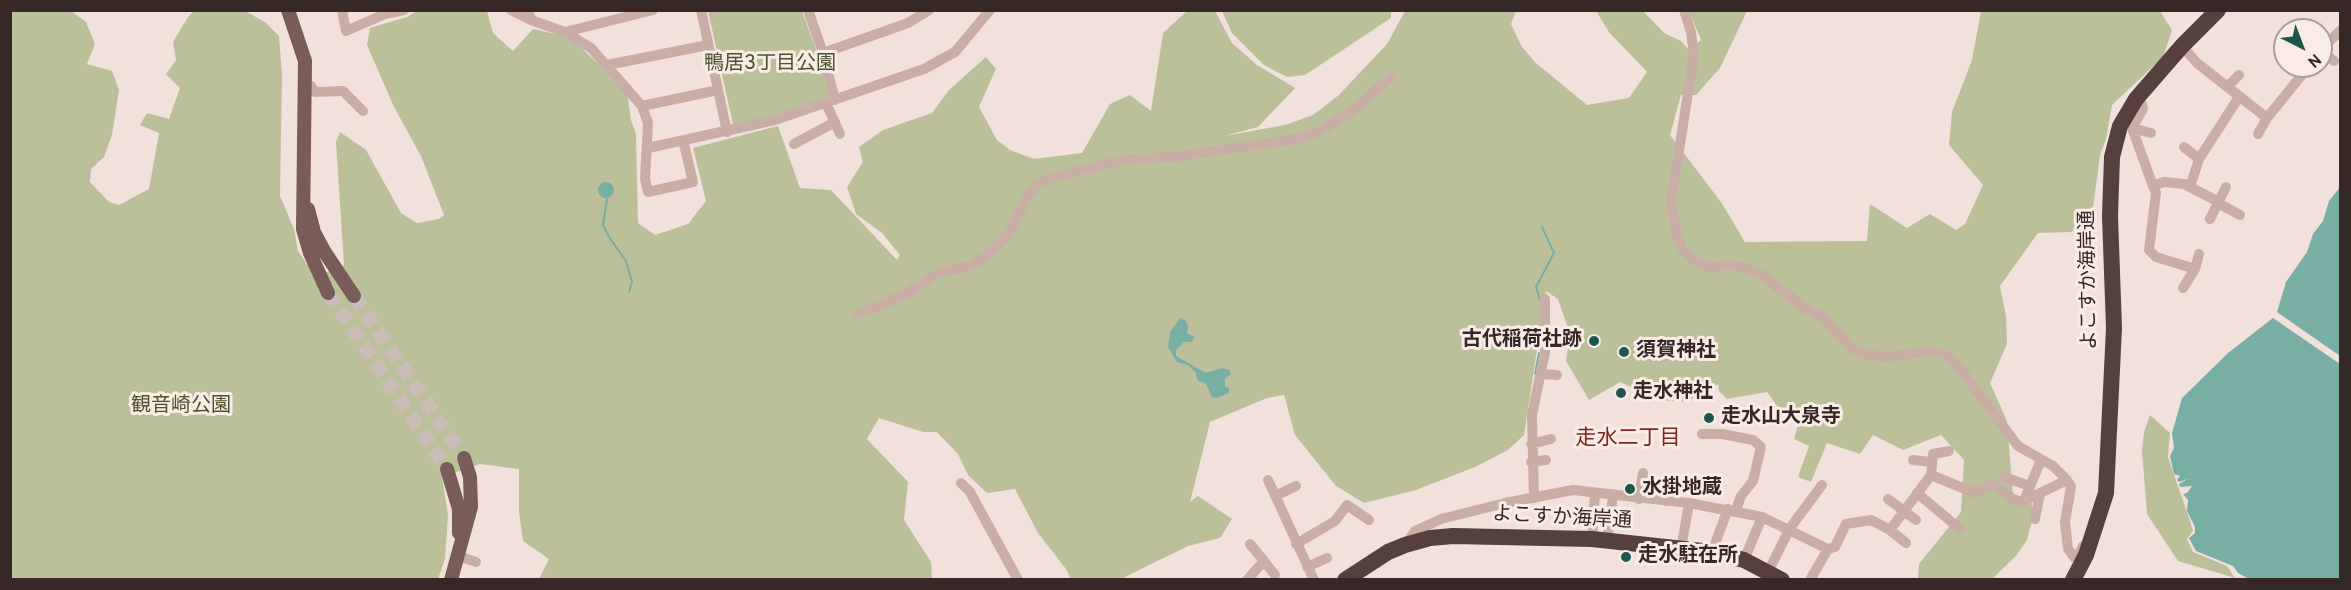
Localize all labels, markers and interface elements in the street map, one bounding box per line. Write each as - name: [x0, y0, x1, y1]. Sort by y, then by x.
- north arrow: [2273, 18, 2333, 78]
- text: N: [2303, 49, 2325, 71]
- park label: 鴨居3丁目公園: [704, 53, 836, 77]
- street label: よこすか海岸通: [2077, 210, 2103, 350]
- place label: 古代稲荷社跡: [1462, 329, 1582, 353]
- marker: 古代稲荷社跡: [1587, 334, 1601, 348]
- place label: 須賀神社: [1636, 340, 1716, 364]
- marker: 須賀神社: [1617, 345, 1631, 359]
- place label: 走水神社: [1633, 381, 1713, 405]
- marker: 走水神社: [1614, 386, 1628, 400]
- park label: 観音崎公園: [131, 395, 231, 419]
- place label: 走水山大泉寺: [1721, 406, 1841, 430]
- marker: 走水山大泉寺: [1702, 411, 1716, 425]
- district label: 走水二丁目: [1576, 427, 1680, 453]
- place label: 水掛地蔵: [1642, 477, 1722, 501]
- marker: 水掛地蔵: [1623, 482, 1637, 496]
- street label: よこすか海岸通: [1491, 503, 1633, 535]
- place label: 走水駐在所: [1638, 545, 1738, 569]
- marker: 走水駐在所: [1619, 550, 1633, 564]

